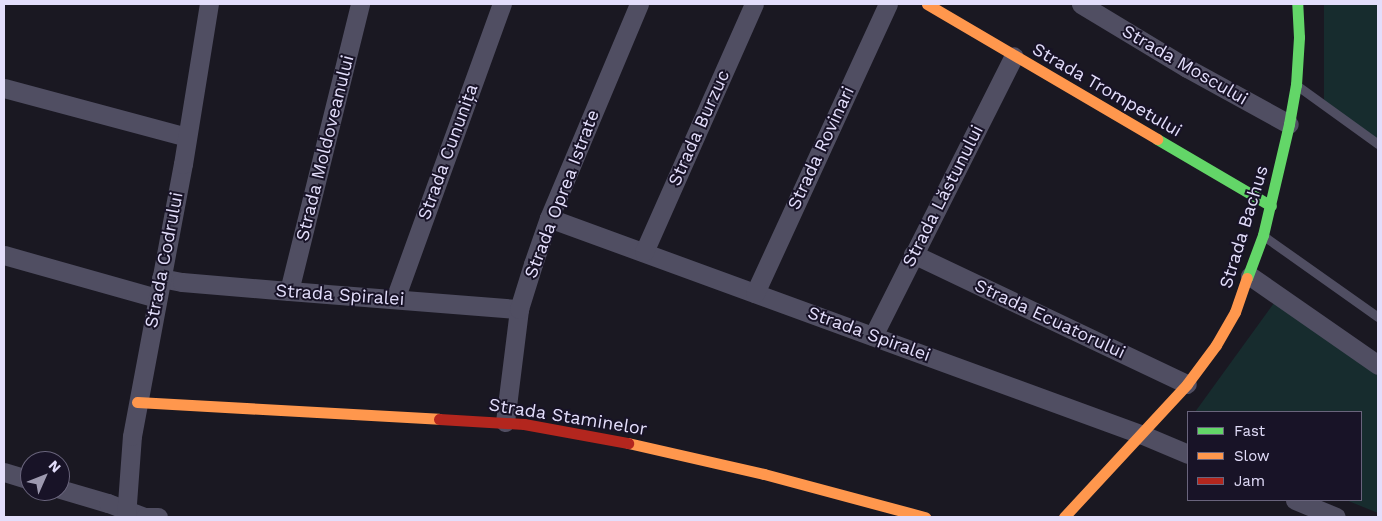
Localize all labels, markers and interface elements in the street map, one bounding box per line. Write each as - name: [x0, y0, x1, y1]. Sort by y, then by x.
- street label: Strada Moscului: [1118, 20, 1252, 110]
- street label: Strada Trompetului: [1028, 38, 1186, 142]
- street label: Strada Moldoveanului: [291, 53, 359, 243]
- street label: Strada Burzuc: [664, 67, 734, 189]
- street label: Strada Cununița: [413, 81, 483, 223]
- street label: Strada Rovinari: [783, 83, 859, 213]
- street label: Strada Oprea Istrate: [520, 106, 604, 282]
- street label: Strada Lăstunului: [898, 121, 988, 271]
- street label: Strada Bachus: [1215, 163, 1273, 291]
- street label: Strada Codrului: [140, 190, 188, 330]
- street label: Strada Ecuatorului: [971, 274, 1129, 364]
- street label: Strada Spiralei: [275, 280, 405, 310]
- street label: Strada Spiralei: [804, 302, 934, 366]
- street label: Strada Staminelor: [487, 394, 649, 440]
- legend: [1187, 411, 1362, 501]
- text: Fast: [1234, 422, 1265, 440]
- text: Slow: [1234, 447, 1270, 465]
- north arrow: [20, 451, 70, 501]
- text: N: [46, 457, 64, 476]
- text: Jam: [1234, 472, 1265, 490]

